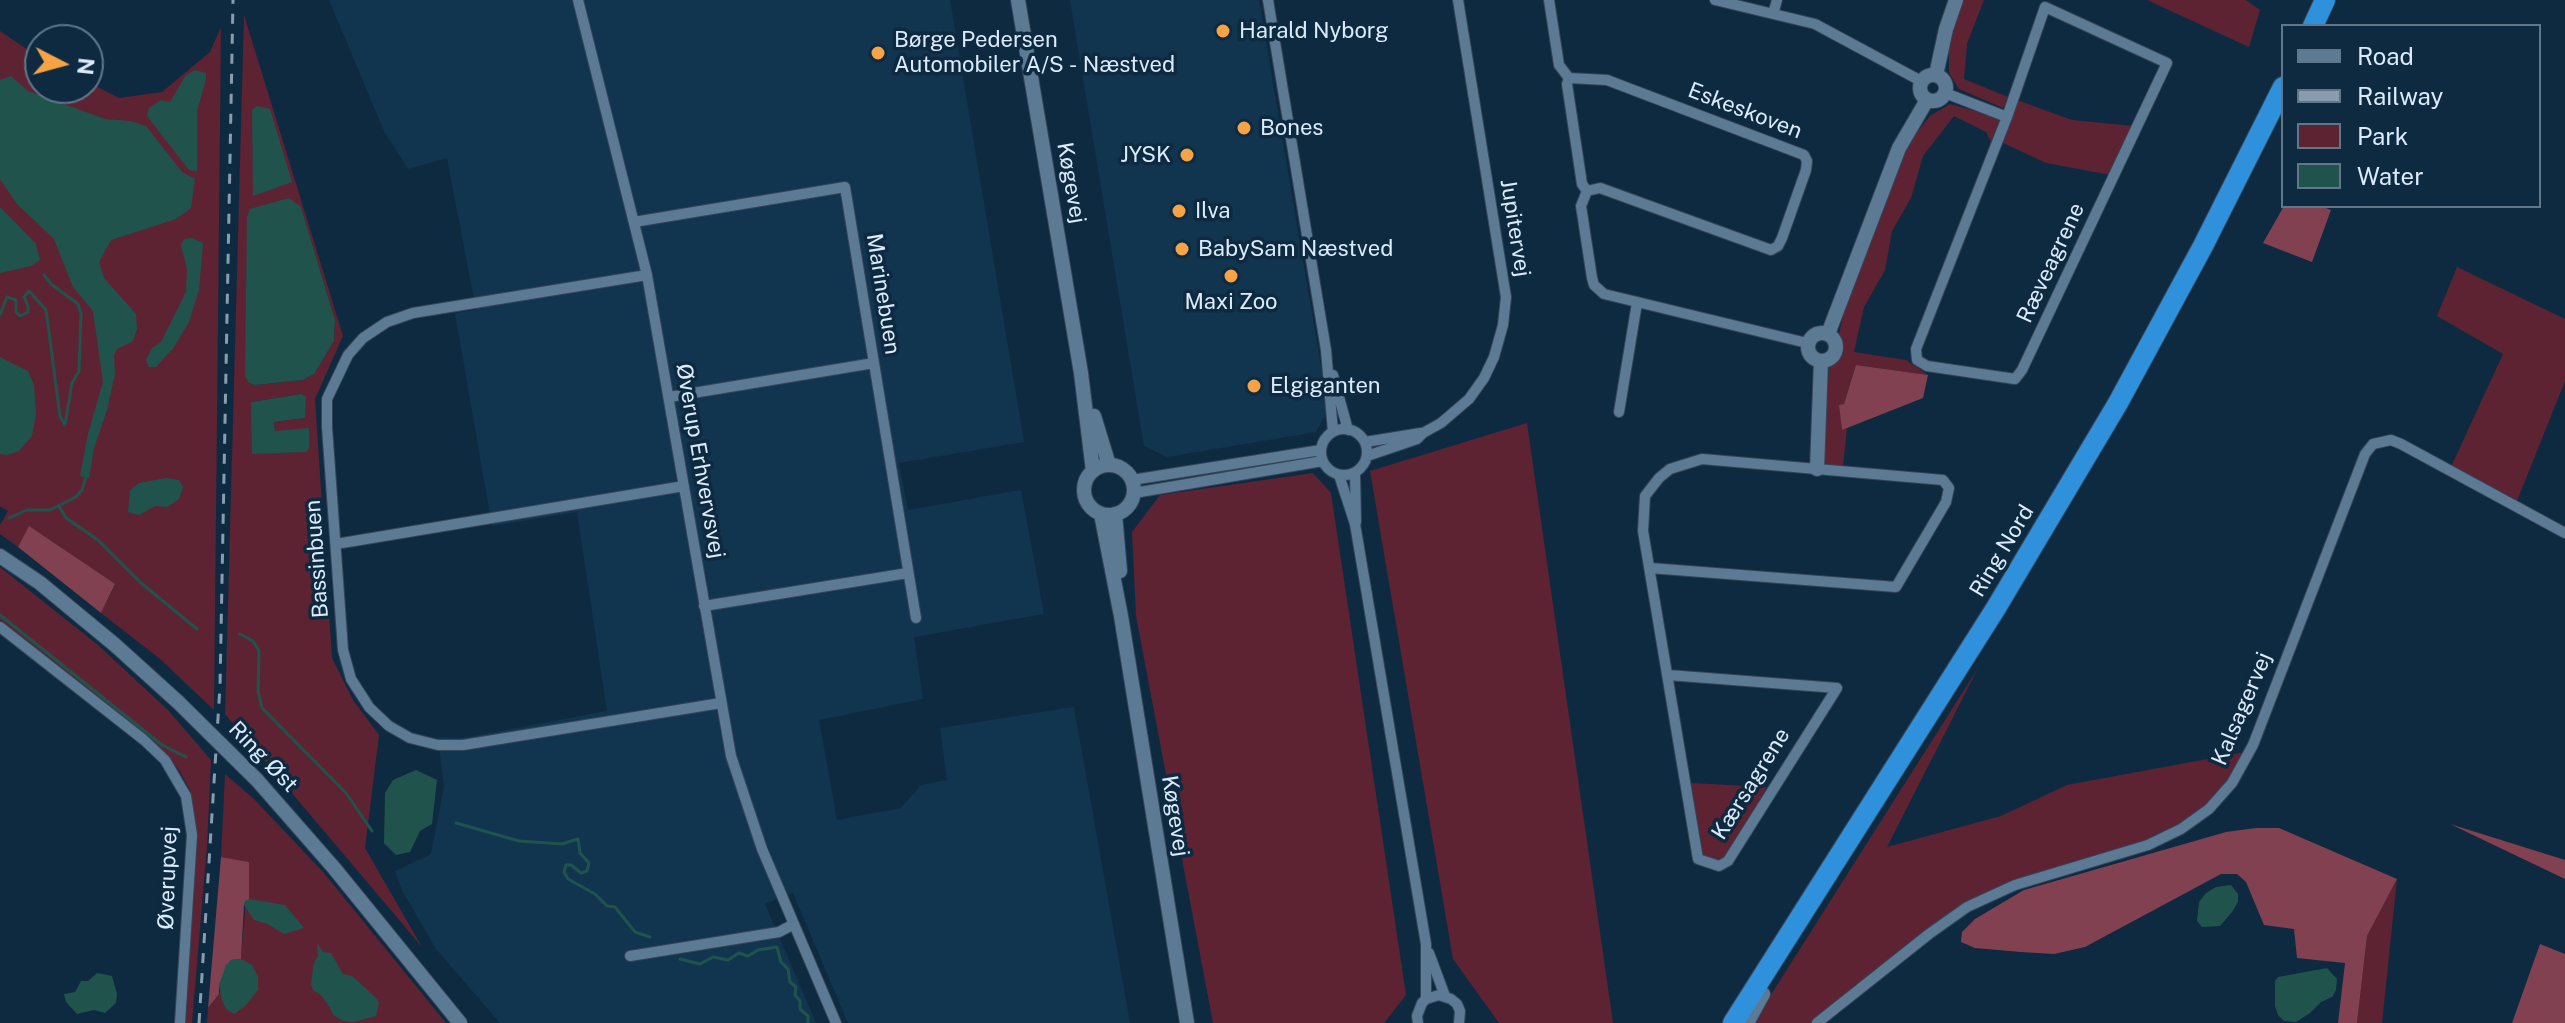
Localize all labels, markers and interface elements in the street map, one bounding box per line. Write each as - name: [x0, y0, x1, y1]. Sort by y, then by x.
- place label: Harald Nyborg: [1239, 18, 1389, 44]
- marker: Harald Nyborg: [1214, 22, 1232, 40]
- north arrow: [24, 24, 104, 104]
- legend: [2281, 24, 2541, 208]
- place label: Børge Pedersen Automobiler A/S - Næstved: [894, 27, 1175, 78]
- text: Road: [2357, 42, 2414, 70]
- marker: Børge Pedersen Automobiler A/S - Næstved: [869, 44, 887, 62]
- text: N: [72, 56, 100, 76]
- street label: Eskeskoven: [1684, 77, 1806, 145]
- text: Railway: [2357, 82, 2443, 110]
- place label: Bones: [1260, 115, 1323, 141]
- marker: Bones: [1235, 119, 1253, 137]
- text: Park: [2357, 122, 2408, 150]
- street label: Køgevej: [1051, 140, 1091, 226]
- place label: JYSK: [1120, 142, 1171, 168]
- marker: JYSK: [1178, 146, 1196, 164]
- text: Water: [2357, 162, 2424, 190]
- street label: Jupitervej: [1494, 177, 1536, 279]
- place label: Ilva: [1195, 198, 1230, 224]
- street label: Ræveagrene: [2012, 199, 2090, 327]
- marker: Ilva: [1170, 202, 1188, 220]
- street label: Marinebuen: [860, 232, 906, 356]
- place label: BabySam Næstved: [1198, 236, 1393, 262]
- marker: BabySam Næstved: [1173, 240, 1191, 258]
- marker: Maxi Zoo: [1222, 267, 1240, 285]
- place label: Maxi Zoo: [1184, 289, 1278, 315]
- street label: Øverup Erhvervsvej: [670, 362, 730, 560]
- place label: Elgiganten: [1270, 373, 1381, 399]
- marker: Elgiganten: [1245, 377, 1263, 395]
- street label: Bassinbuen: [300, 499, 334, 619]
- street label: Ring Nord: [1964, 500, 2040, 602]
- street label: Kalsagervej: [2206, 648, 2278, 770]
- street label: Ring Øst: [223, 716, 303, 798]
- street label: Kærsagrene: [1706, 723, 1796, 845]
- street label: Køgevej: [1156, 773, 1194, 859]
- street label: Øverupvej: [153, 826, 183, 930]

